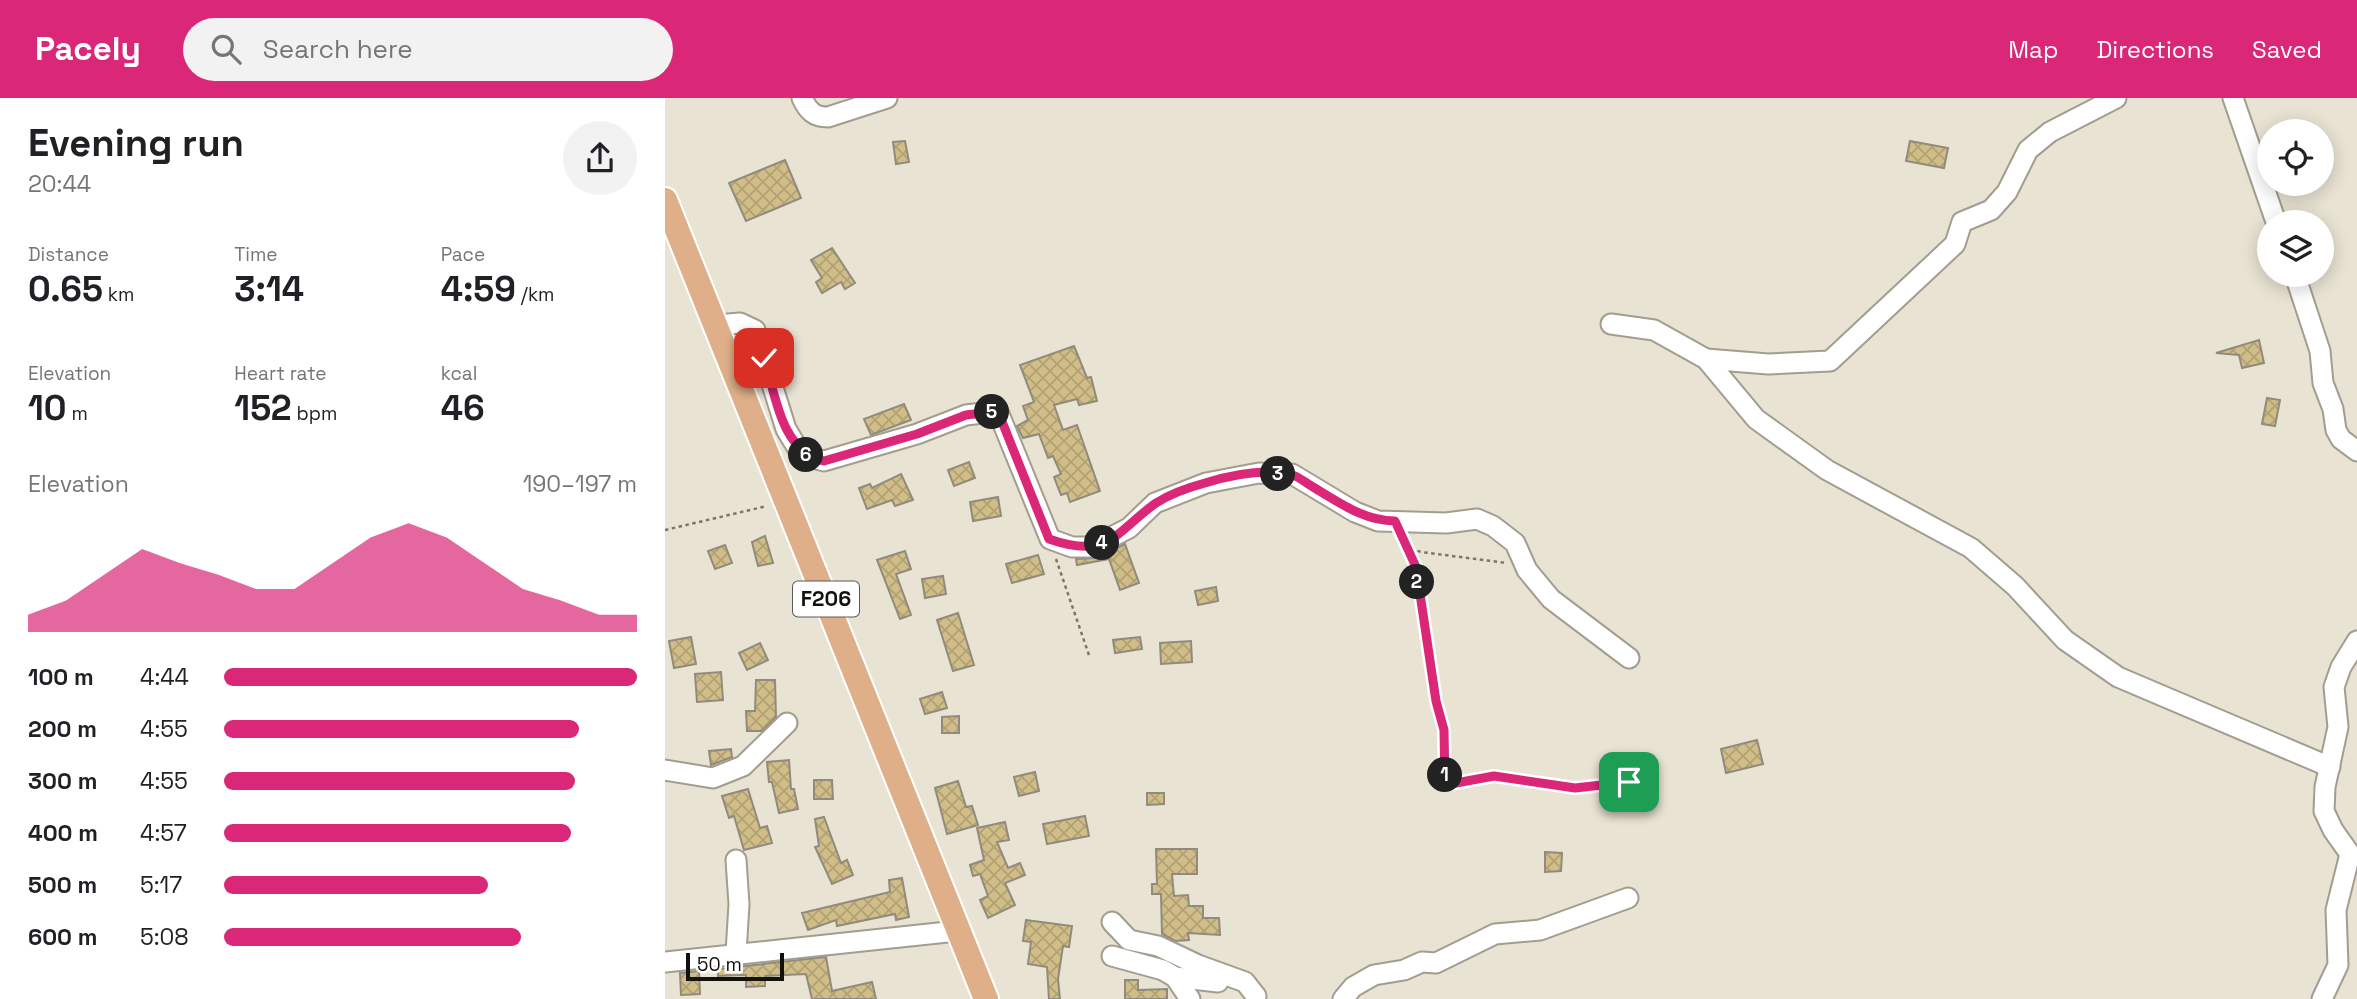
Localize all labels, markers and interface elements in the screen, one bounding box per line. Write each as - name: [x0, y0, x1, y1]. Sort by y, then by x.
- search box: [183, 18, 673, 81]
- text: Pacely: [35, 28, 141, 70]
- icon: search: [207, 30, 245, 68]
- text: Search here: [263, 32, 413, 66]
- text: Map: [2008, 34, 2058, 65]
- text: Directions: [2096, 34, 2214, 65]
- text: Saved: [2252, 34, 2322, 65]
- text: Evening run: [28, 119, 244, 167]
- map controls: [2257, 119, 2334, 287]
- button: locate: [2257, 119, 2334, 196]
- button: share: [563, 121, 637, 195]
- text: 20:44: [28, 169, 91, 199]
- button: layers: [2257, 210, 2334, 287]
- text: Distance: [28, 242, 109, 267]
- text: Time: [234, 242, 278, 267]
- text: Pace: [441, 242, 485, 267]
- text: 0.65: [28, 267, 103, 311]
- text: 3:14: [234, 267, 304, 311]
- text: 4:59: [441, 267, 516, 311]
- text: km: [103, 282, 134, 307]
- text: /km: [516, 282, 554, 307]
- pin: [734, 328, 794, 388]
- icon: check: [745, 339, 783, 377]
- text: Elevation: [28, 361, 111, 386]
- text: Heart rate: [234, 361, 327, 386]
- text: kcal: [441, 361, 477, 386]
- text: 10: [28, 386, 67, 430]
- text: 152: [234, 386, 292, 430]
- text: 46: [441, 386, 485, 430]
- pin: 5: [975, 394, 1009, 430]
- text: 5: [986, 399, 997, 424]
- text: m: [67, 401, 88, 426]
- text: bpm: [292, 401, 337, 426]
- pin: 6: [789, 438, 823, 472]
- text: 6: [800, 442, 811, 467]
- pin: 3: [1261, 456, 1295, 492]
- text: 3: [1272, 461, 1283, 486]
- text: Elevation: [28, 469, 129, 499]
- text: 190–197 m: [523, 469, 637, 499]
- pin: 4: [1085, 526, 1119, 560]
- text: 4: [1095, 530, 1108, 555]
- pin: 2: [1399, 564, 1435, 600]
- text: 2: [1411, 569, 1422, 594]
- road number: F206: [793, 582, 859, 616]
- text: 100 m: [28, 662, 94, 692]
- text: 4:44: [140, 662, 189, 692]
- text: 200 m: [28, 714, 97, 744]
- text: 4:55: [140, 714, 188, 744]
- pin: [1599, 752, 1659, 812]
- pin: 1: [1427, 758, 1463, 792]
- text: 1: [1440, 762, 1449, 787]
- icon: arrive: [1610, 763, 1648, 801]
- text: 300 m: [28, 766, 97, 796]
- text: 4:55: [140, 766, 188, 796]
- text: 400 m: [28, 818, 98, 848]
- text: 4:57: [140, 818, 187, 848]
- text: 500 m: [28, 870, 97, 900]
- text: 5:17: [140, 870, 182, 900]
- text: 600 m: [28, 922, 98, 952]
- text: 5:08: [140, 922, 189, 952]
- scale bar: [686, 950, 784, 982]
- text: 50 m: [697, 952, 742, 977]

